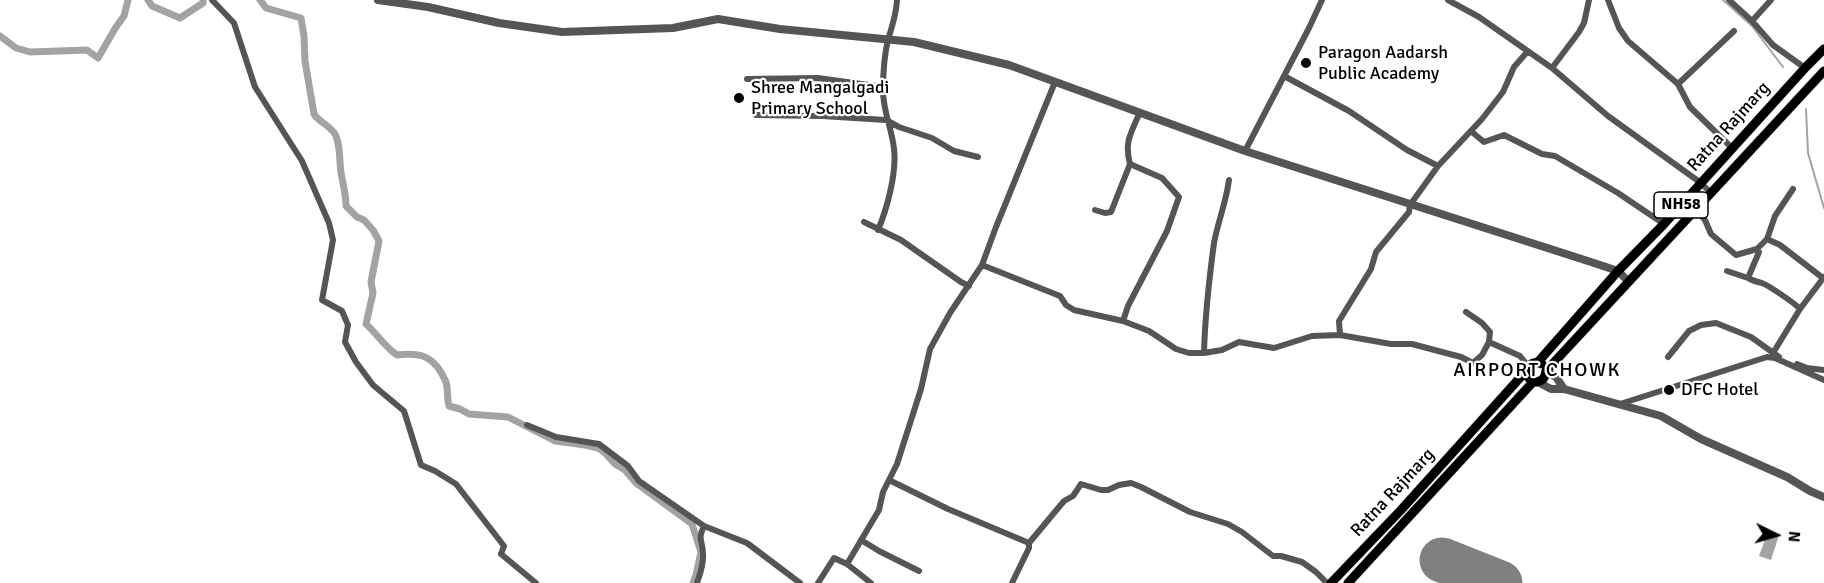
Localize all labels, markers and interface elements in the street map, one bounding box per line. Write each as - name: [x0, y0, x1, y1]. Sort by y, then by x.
- place label: Paragon Aadarsh Public Academy: [1318, 42, 1448, 84]
- marker: Paragon Aadarsh Public Academy: [1299, 56, 1313, 70]
- place label: Shree Mangalgadi Primary School: [751, 77, 889, 119]
- street label: Ratna Rajmarg: [1683, 78, 1775, 176]
- marker: Shree Mangalgadi Primary School: [732, 91, 746, 105]
- road number: NH58: [1654, 192, 1708, 218]
- district label: AIRPORT CHOWK: [1453, 359, 1621, 383]
- place label: DFC Hotel: [1681, 379, 1759, 401]
- marker: DFC Hotel: [1662, 383, 1676, 397]
- street label: Ratna Rajmarg: [1347, 444, 1439, 542]
- north arrow: [1746, 505, 1806, 565]
- text: N: [1783, 530, 1804, 543]

